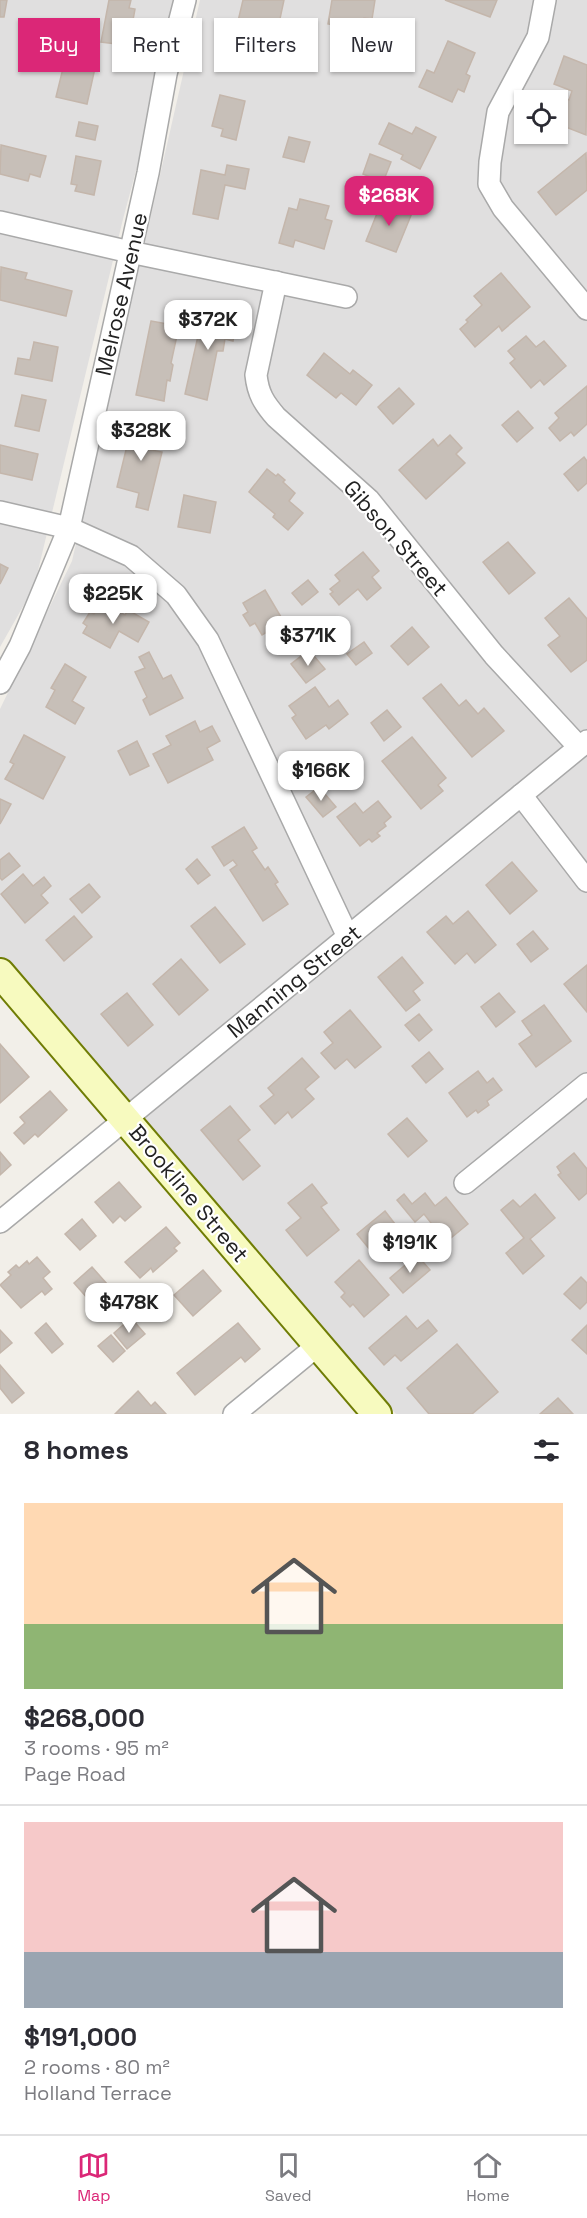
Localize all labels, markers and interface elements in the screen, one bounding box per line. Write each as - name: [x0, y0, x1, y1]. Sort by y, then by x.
- chip: Buy: [18, 18, 100, 72]
- chip: Rent: [112, 18, 202, 72]
- chip: Filters: [214, 18, 318, 72]
- chip: New: [330, 18, 415, 72]
- map controls: [514, 90, 568, 144]
- button: locate: [514, 90, 568, 144]
- pin: $268K: [347, 176, 431, 227]
- text: $268K: [359, 182, 419, 208]
- street label: Melrose Avenue: [89, 210, 153, 378]
- pin: $372K: [166, 300, 250, 351]
- text: $372K: [178, 306, 238, 332]
- pin: $328K: [99, 411, 183, 462]
- text: $328K: [111, 417, 171, 443]
- street label: Gibson Street: [338, 474, 454, 602]
- pin: $225K: [71, 574, 155, 625]
- text: $225K: [83, 580, 143, 606]
- pin: $371K: [266, 616, 350, 667]
- text: $371K: [280, 622, 336, 648]
- pin: $166K: [279, 751, 363, 802]
- text: $166K: [292, 757, 350, 783]
- street label: Manning Street: [221, 918, 367, 1044]
- street label: Brookline Street: [123, 1118, 255, 1268]
- pin: $191K: [368, 1223, 452, 1274]
- text: $191K: [382, 1229, 438, 1255]
- pin: $478K: [87, 1283, 171, 1334]
- text: $478K: [99, 1289, 159, 1315]
- text: 8 homes: [24, 1433, 129, 1467]
- icon: filters: [530, 1434, 563, 1467]
- icon: home: [240, 1542, 348, 1650]
- text: $268,000: [24, 1701, 145, 1735]
- text: 3 rooms · 95 m²: [24, 1735, 169, 1761]
- text: Page Road: [24, 1761, 126, 1787]
- icon: home: [240, 1861, 348, 1969]
- text: $191,000: [24, 2020, 137, 2054]
- text: 2 rooms · 80 m²: [24, 2054, 170, 2080]
- text: Holland Terrace: [24, 2080, 172, 2106]
- tab: Map: [77, 2149, 111, 2206]
- tab: Saved: [265, 2149, 312, 2206]
- tab: Home: [466, 2149, 510, 2206]

